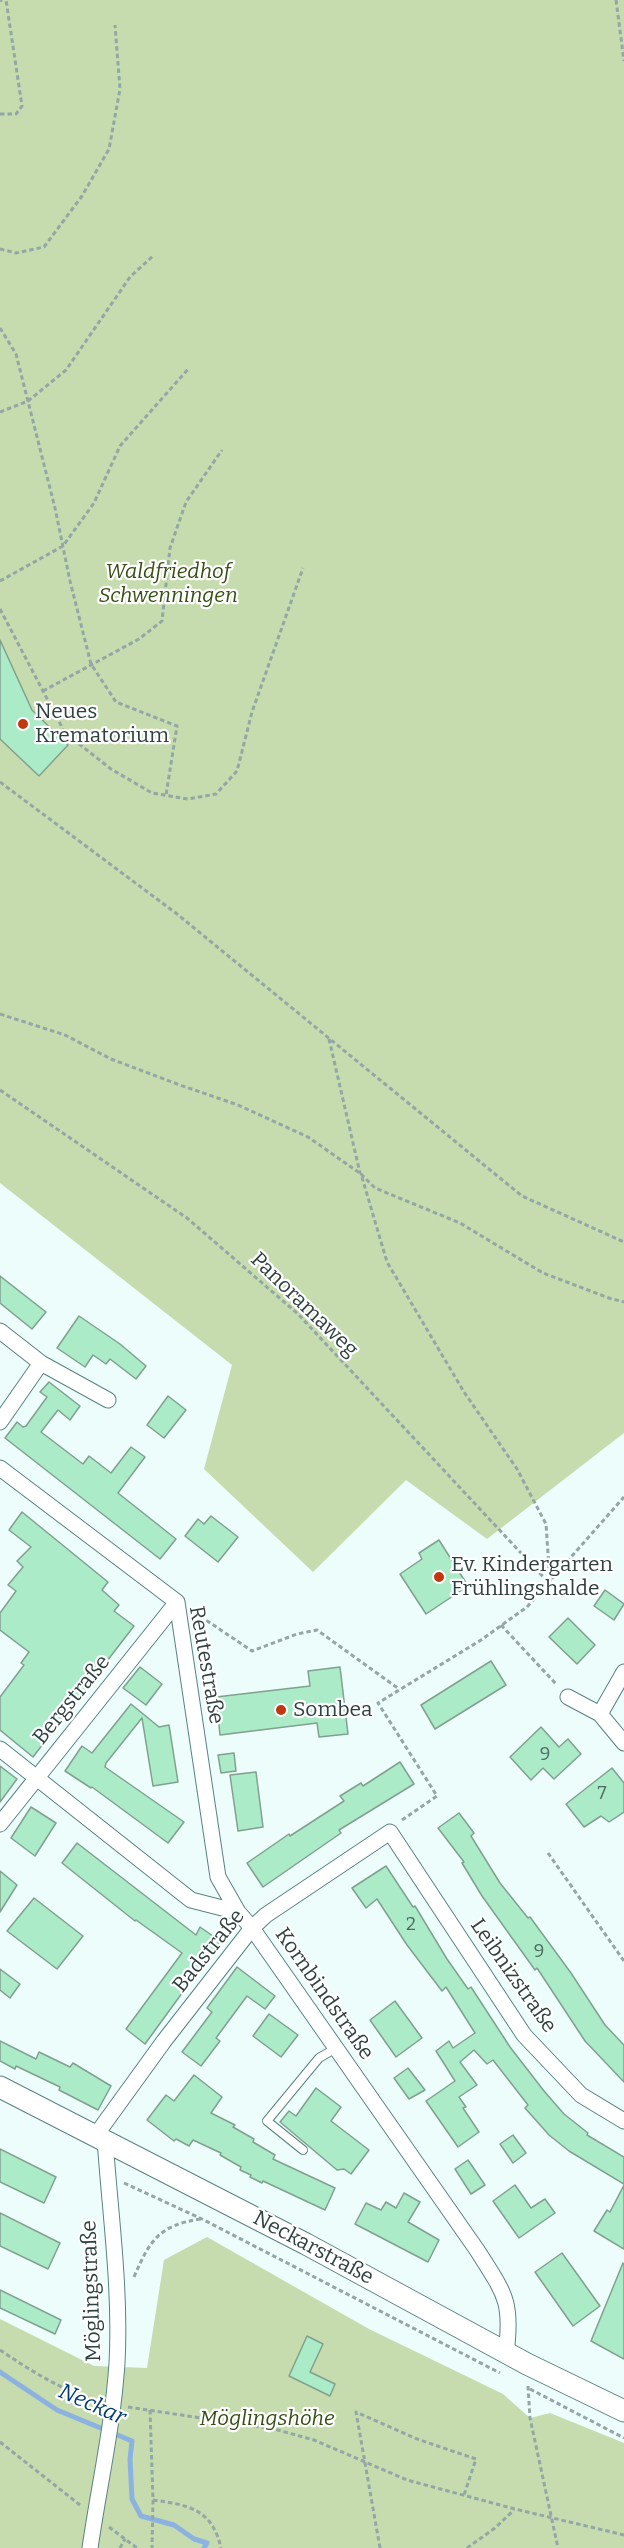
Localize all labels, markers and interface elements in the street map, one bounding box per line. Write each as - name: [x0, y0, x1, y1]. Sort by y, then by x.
- park label: Waldfriedhof Schwenningen: [98, 559, 238, 609]
- place label: Neues Krematorium: [35, 699, 169, 749]
- marker: Neues Krematorium: [16, 717, 30, 731]
- street label: Panoramaweg: [245, 1247, 363, 1363]
- place label: Ev. Kindergarten Frühlingshalde: [451, 1552, 613, 1602]
- marker: Ev. Kindergarten Frühlingshalde: [432, 1570, 446, 1584]
- street label: Reutestraße: [183, 1604, 229, 1726]
- street label: Bergstraße: [28, 1650, 116, 1750]
- place label: Sombea: [293, 1697, 373, 1723]
- marker: Sombea: [274, 1703, 288, 1717]
- house number: 9: [540, 1744, 550, 1766]
- house number: 7: [597, 1783, 607, 1805]
- street label: Badstraße: [168, 1904, 250, 1998]
- house number: 2: [406, 1914, 416, 1936]
- street label: Leibnizstraße: [464, 1914, 562, 2038]
- street label: Kornbindstraße: [269, 1923, 379, 2065]
- house number: 9: [534, 1941, 544, 1963]
- street label: Neckarstraße: [249, 2206, 377, 2290]
- street label: Möglingstraße: [77, 2220, 107, 2362]
- water label: Neckar: [54, 2379, 130, 2431]
- park label: Möglingshöhe: [199, 2406, 335, 2432]

